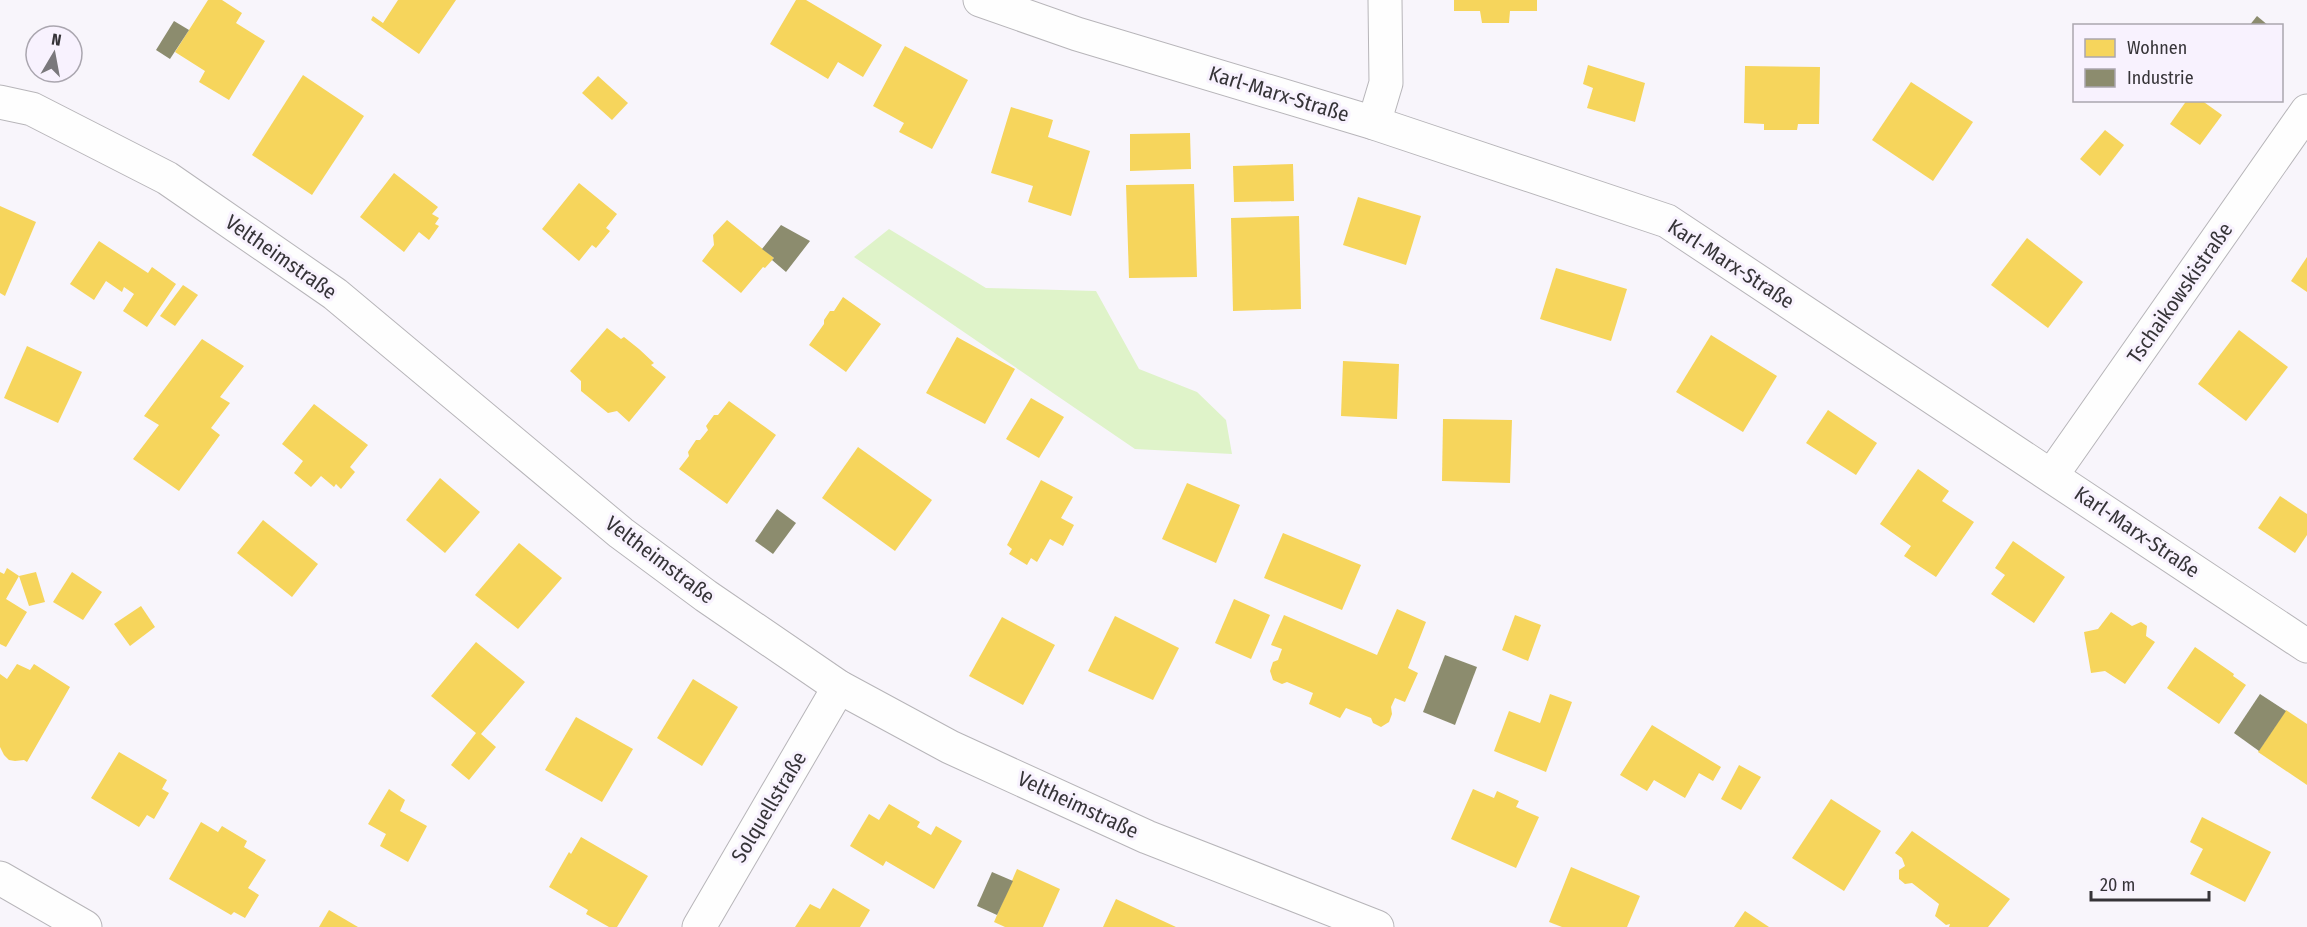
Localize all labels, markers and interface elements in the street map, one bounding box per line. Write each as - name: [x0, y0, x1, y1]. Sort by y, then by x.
- north arrow: [24, 24, 84, 84]
- legend: [2073, 24, 2283, 102]
- text: N: [50, 30, 63, 50]
- text: Wohnen: [2127, 37, 2187, 59]
- street label: Karl-Marx-Straße: [1206, 60, 1352, 128]
- text: Industrie: [2127, 67, 2194, 89]
- street label: Veltheimstraße: [220, 209, 342, 305]
- street label: Karl-Marx-Straße: [1663, 213, 1799, 315]
- street label: Tschaikowskistraße: [2122, 217, 2238, 369]
- street label: Karl-Marx-Straße: [2069, 481, 2205, 583]
- street label: Veltheimstraße: [600, 510, 720, 610]
- street label: Solquellstraße: [726, 747, 812, 867]
- street label: Veltheimstraße: [1013, 766, 1143, 844]
- scale bar: [2091, 864, 2210, 902]
- text: 20 m: [2100, 874, 2135, 896]

